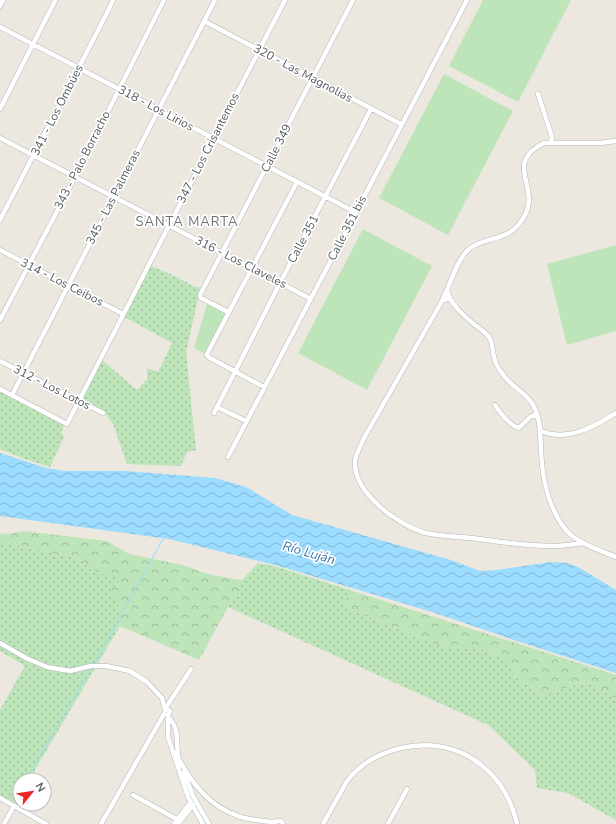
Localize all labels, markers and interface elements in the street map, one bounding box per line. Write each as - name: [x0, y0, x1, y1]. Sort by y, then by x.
- street label: 320 - Las Magnolias: [251, 40, 356, 106]
- street label: 341 - Los Ombúes: [27, 62, 87, 158]
- street label: 318 - Los Lirios: [115, 81, 197, 135]
- street label: 347 - Los Crisantemos: [173, 90, 243, 206]
- street label: 343 - Palo Borracho: [50, 108, 114, 212]
- street label: Calle 349: [257, 121, 295, 175]
- street label: 345 - Las Palmeras: [82, 146, 144, 247]
- street label: Calle 351 bis: [324, 193, 370, 263]
- street label: Calle 351: [284, 212, 322, 266]
- district label: SANTA MARTA: [135, 213, 239, 231]
- street label: 316 - Los Claveles: [192, 232, 290, 292]
- street label: 314 - Los Ceibos: [18, 254, 106, 310]
- street label: 312 - Los Lotos: [11, 361, 93, 413]
- water label: Río Luján: [280, 537, 337, 569]
- north arrow: [12, 772, 52, 812]
- text: N: [32, 780, 49, 795]

